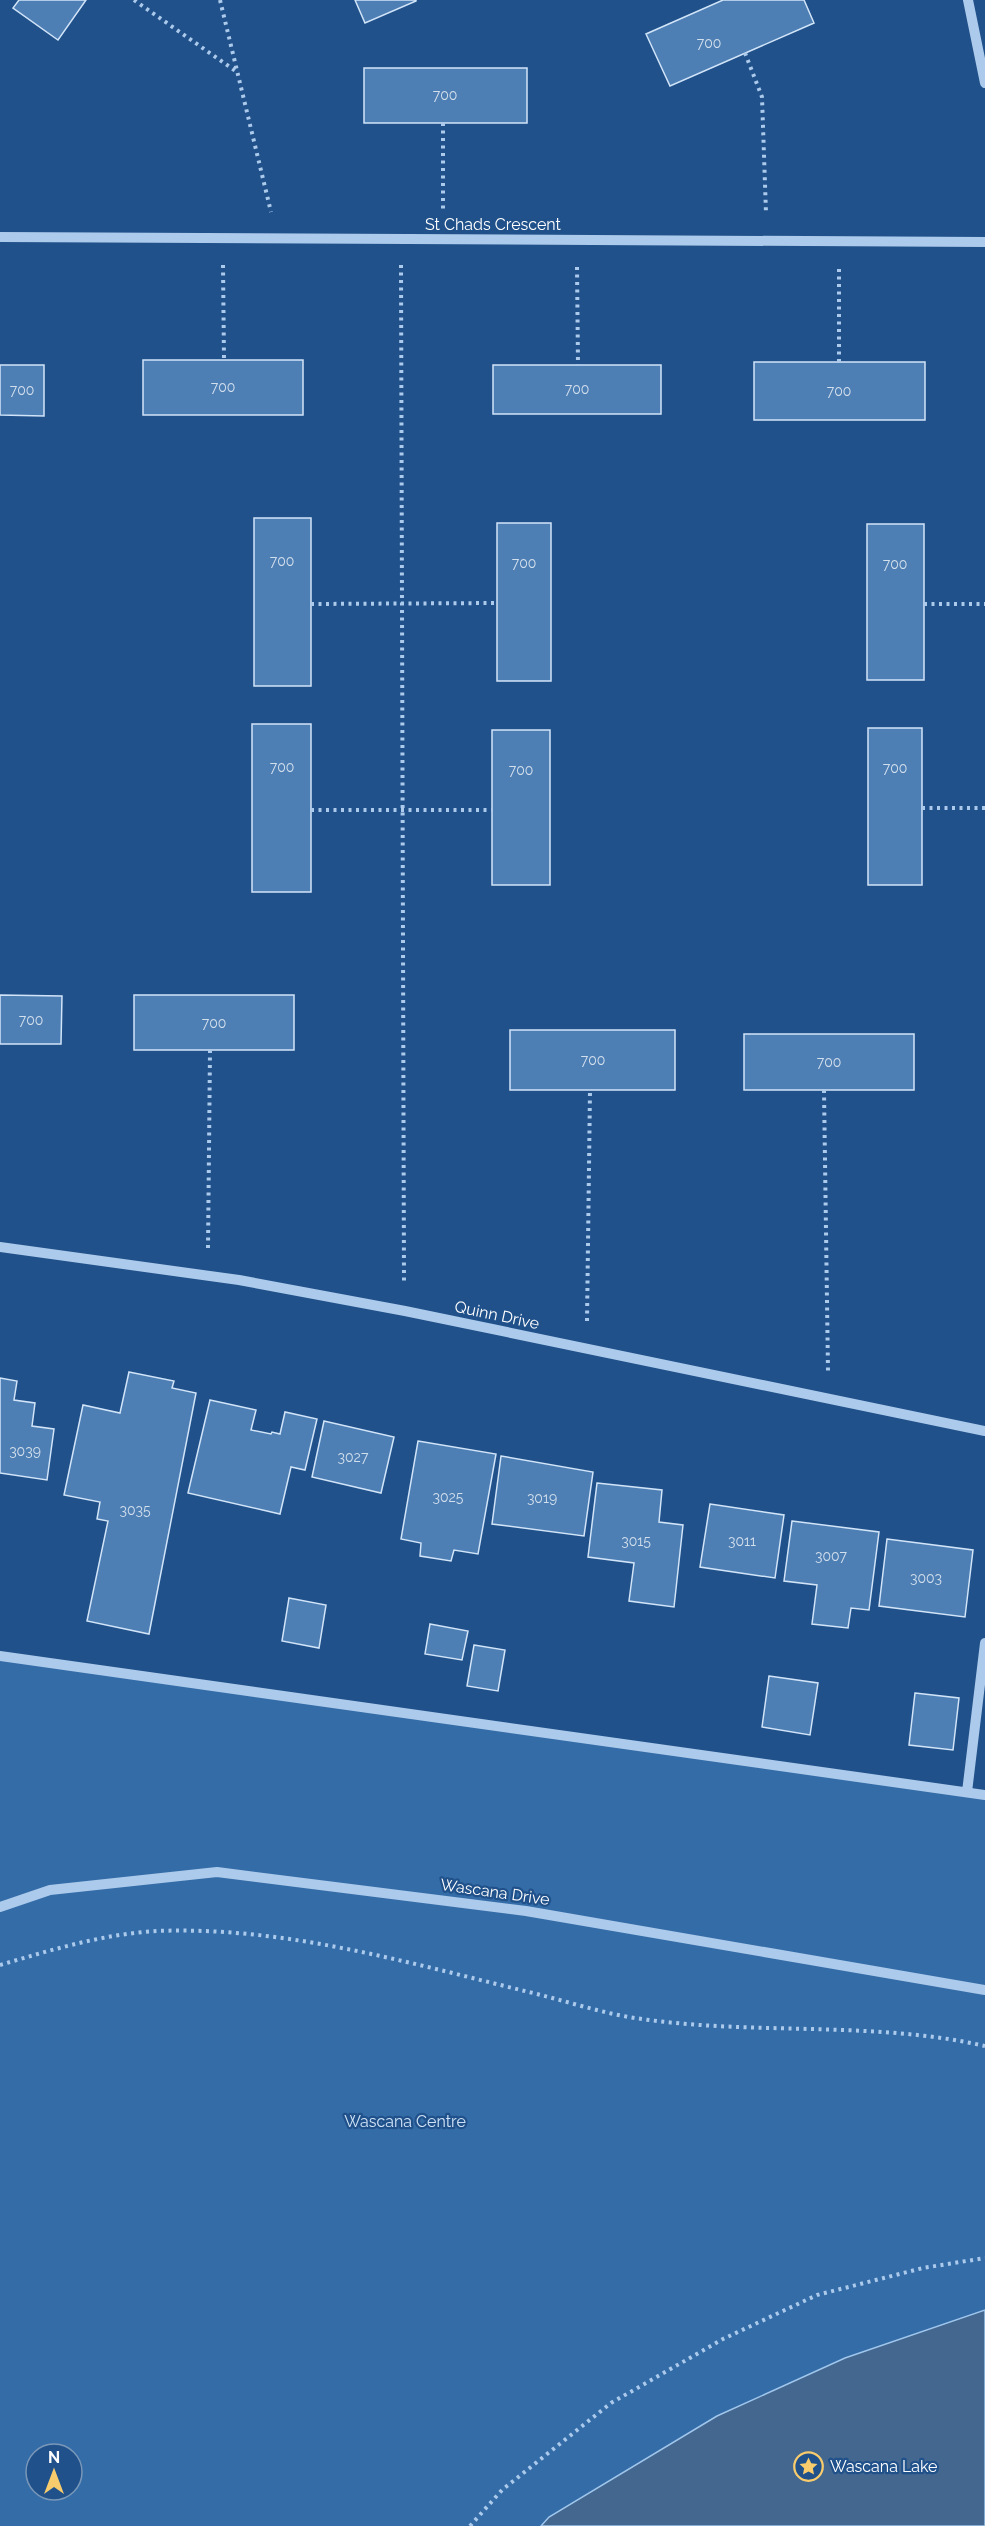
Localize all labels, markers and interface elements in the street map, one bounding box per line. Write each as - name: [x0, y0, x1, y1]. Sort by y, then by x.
- house number: 700: [697, 35, 721, 51]
- house number: 700: [433, 87, 457, 103]
- street label: St Chads Crescent: [425, 215, 562, 234]
- house number: 700: [211, 379, 235, 395]
- house number: 700: [565, 381, 589, 397]
- house number: 700: [10, 382, 34, 398]
- house number: 700: [827, 383, 851, 399]
- house number: 700: [270, 553, 294, 569]
- house number: 700: [512, 555, 536, 571]
- house number: 700: [883, 556, 907, 572]
- house number: 700: [270, 759, 294, 775]
- house number: 700: [883, 760, 907, 776]
- house number: 700: [509, 762, 533, 778]
- house number: 700: [19, 1012, 43, 1028]
- house number: 700: [202, 1015, 226, 1031]
- house number: 700: [581, 1052, 605, 1068]
- house number: 700: [817, 1054, 841, 1070]
- street label: Quinn Drive: [453, 1297, 541, 1333]
- house number: 3039: [9, 1443, 41, 1459]
- house number: 3027: [338, 1449, 369, 1465]
- house number: 3025: [433, 1489, 464, 1505]
- house number: 3019: [527, 1490, 557, 1506]
- house number: 3035: [119, 1502, 151, 1518]
- house number: 3015: [621, 1533, 651, 1549]
- house number: 3011: [728, 1533, 756, 1549]
- house number: 3007: [815, 1548, 848, 1564]
- house number: 3003: [910, 1570, 942, 1586]
- street label: Wascana Drive: [439, 1875, 551, 1909]
- park label: Wascana Centre: [344, 2112, 466, 2131]
- north arrow: [24, 2442, 84, 2502]
- text: N: [48, 2448, 60, 2467]
- place icon: Wascana Lake: [793, 2450, 825, 2482]
- place label: Wascana Lake: [830, 2457, 937, 2476]

